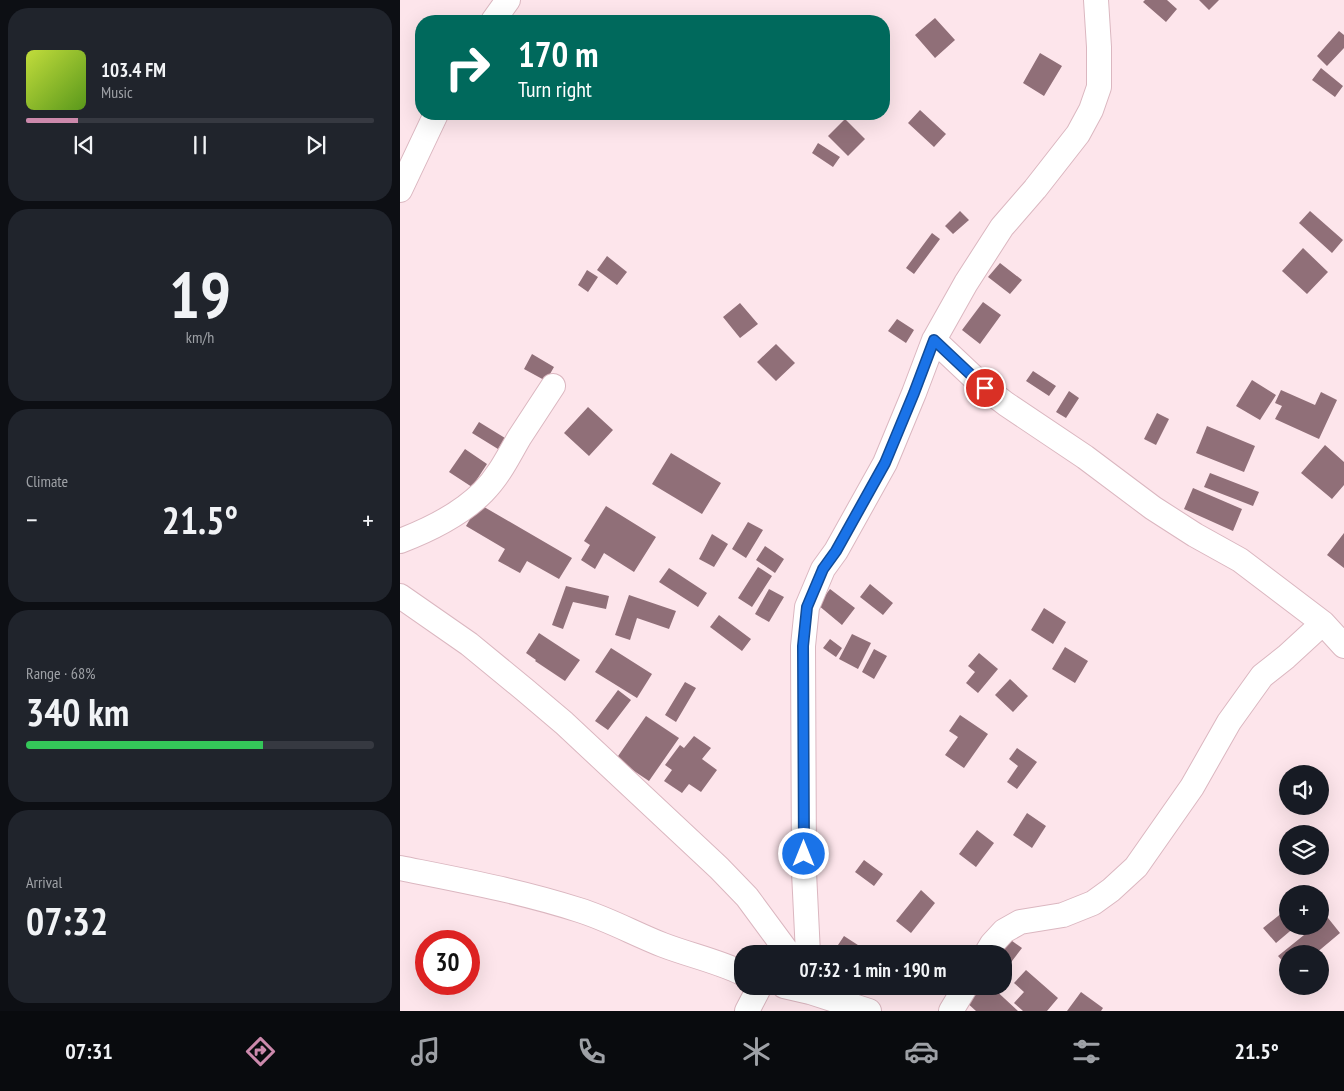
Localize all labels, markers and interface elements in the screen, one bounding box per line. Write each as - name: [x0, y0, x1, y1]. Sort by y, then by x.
- text: 170 m: [518, 31, 599, 77]
- icon: right: [435, 35, 500, 100]
- text: 103.4 FM: [101, 58, 166, 82]
- text: Turn right: [518, 75, 592, 103]
- text: Music: [101, 82, 133, 102]
- icon: previous: [70, 131, 98, 159]
- icon: pause: [186, 131, 214, 159]
- icon: next: [302, 131, 330, 159]
- text: 19: [169, 252, 231, 336]
- text: km/h: [186, 327, 214, 347]
- pin: [964, 367, 1006, 409]
- icon: arrive: [971, 374, 999, 402]
- text: Climate: [26, 471, 68, 491]
- text: 21.5°: [162, 495, 238, 544]
- text: −: [26, 501, 38, 538]
- text: +: [362, 501, 374, 538]
- text: Range · 68%: [26, 663, 95, 683]
- text: 340 km: [26, 687, 129, 736]
- map controls: [1279, 765, 1329, 995]
- button: sound: [1279, 765, 1329, 815]
- button: layers: [1279, 825, 1329, 875]
- position arrow: [777, 827, 829, 879]
- text: Arrival: [26, 872, 62, 892]
- button: +: [1279, 885, 1329, 935]
- text: 07:32: [26, 896, 108, 945]
- speed limit sign: 30: [415, 930, 480, 995]
- button: −: [1279, 945, 1329, 995]
- text: 07:32 · 1 min · 190 m: [800, 958, 946, 982]
- icon: directions: [243, 1034, 278, 1069]
- icon: music: [408, 1034, 443, 1069]
- icon: phone: [574, 1034, 609, 1069]
- icon: climate: [739, 1034, 774, 1069]
- icon: car: [904, 1034, 939, 1069]
- icon: filters: [1069, 1034, 1104, 1069]
- text: 07:31: [65, 1037, 113, 1065]
- text: 21.5°: [1235, 1037, 1279, 1065]

